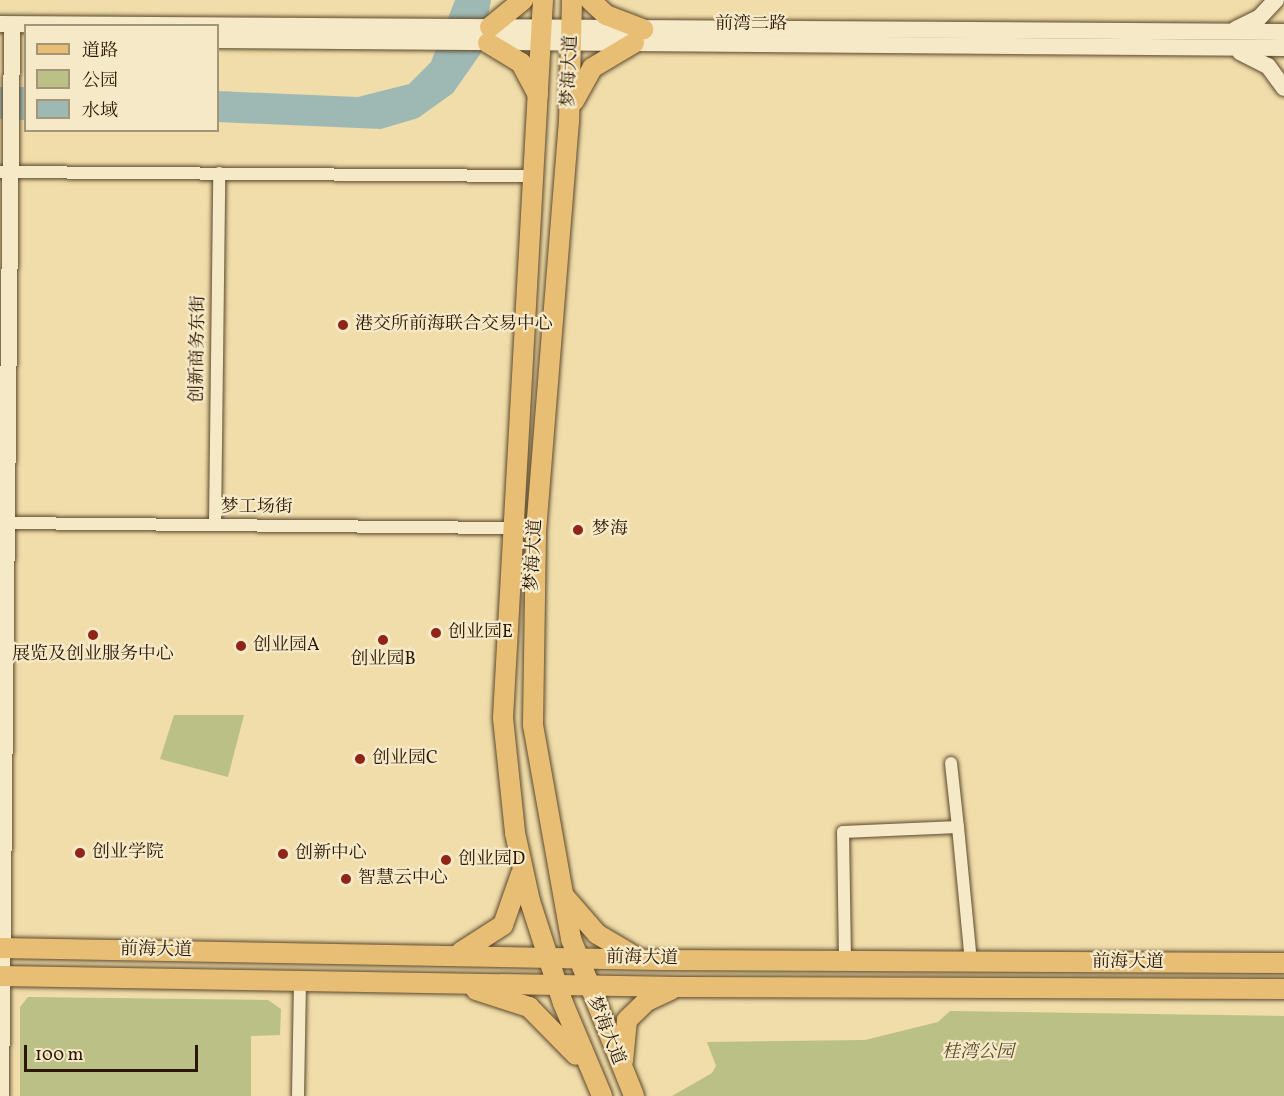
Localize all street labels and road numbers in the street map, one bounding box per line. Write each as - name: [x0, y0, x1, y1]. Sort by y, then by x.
- street label: 前湾二路: [715, 14, 787, 36]
- street label: 梦海大道: [559, 35, 583, 107]
- street label: 创新商务东街: [187, 295, 211, 403]
- street label: 梦工场街: [221, 497, 293, 519]
- street label: 梦海大道: [522, 518, 548, 592]
- street label: 前海大道: [120, 940, 192, 962]
- street label: 前海大道: [606, 948, 678, 970]
- street label: 前海大道: [1092, 952, 1164, 974]
- street label: 梦海大道: [582, 994, 628, 1068]

